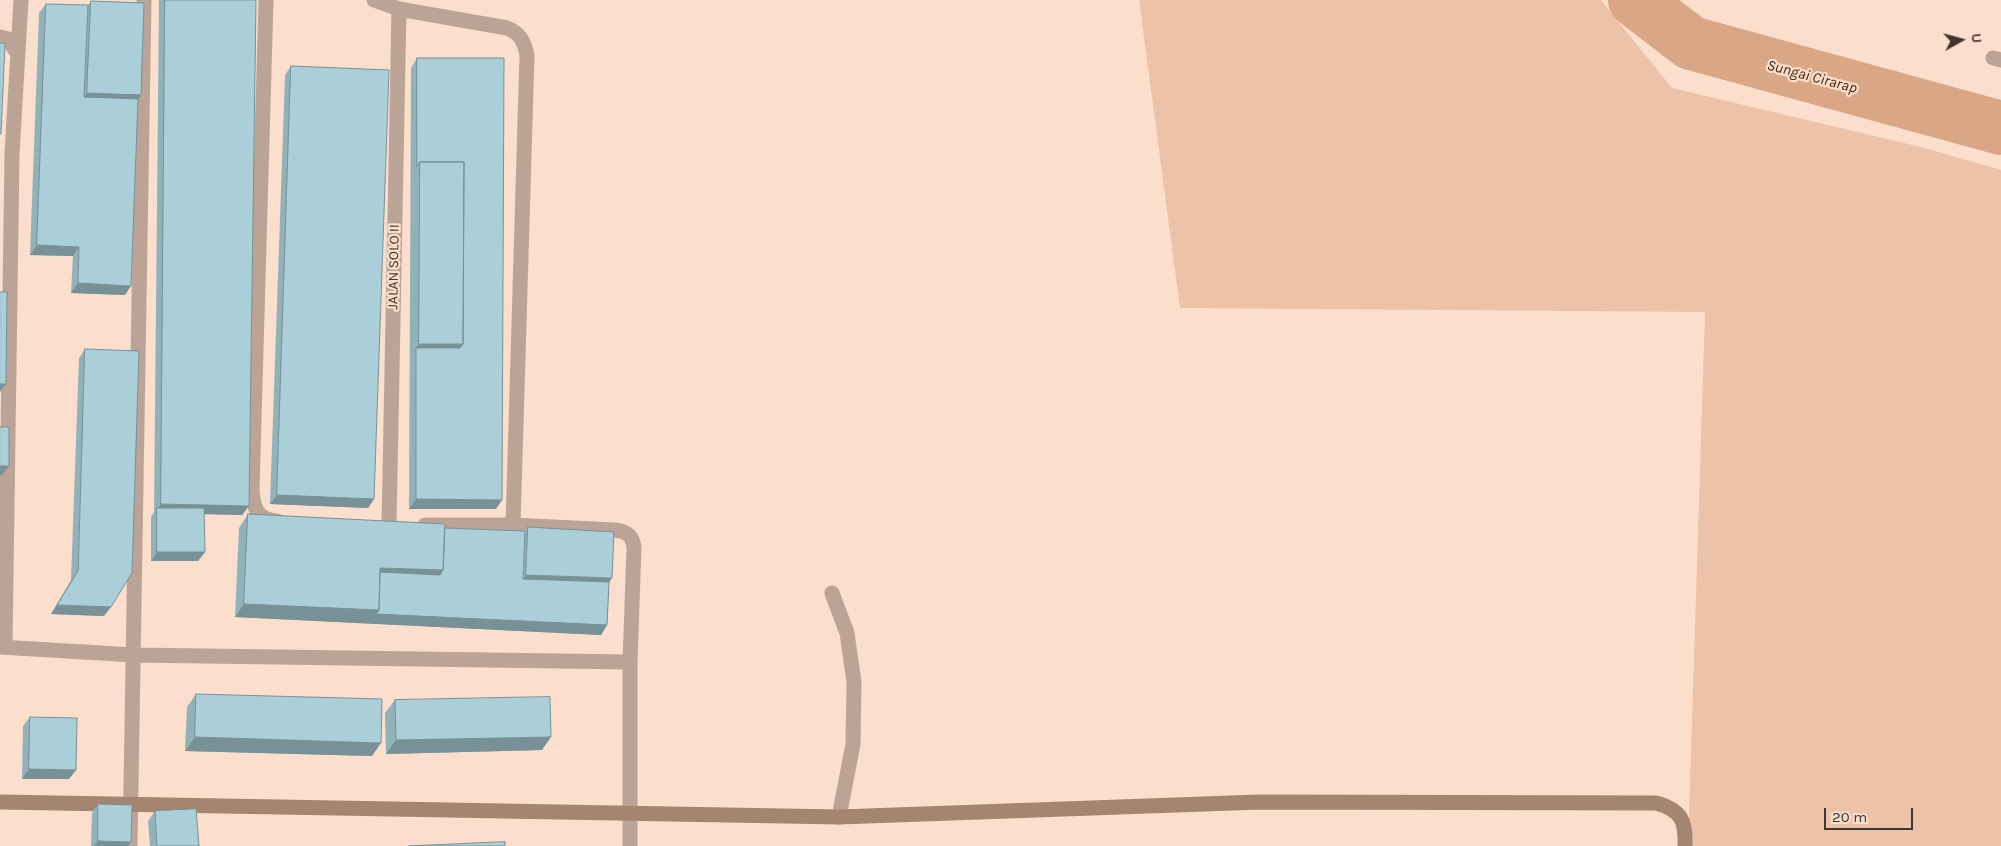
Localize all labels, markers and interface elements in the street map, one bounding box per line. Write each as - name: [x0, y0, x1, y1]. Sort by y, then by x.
- north arrow: [1936, 15, 1986, 65]
- text: U: [1967, 32, 1985, 44]
- water label: Sungai Cirarap: [1765, 56, 1859, 98]
- street label: JALAN SOLO II: [385, 224, 403, 310]
- scale bar: [1826, 798, 1915, 830]
- text: 20 m: [1832, 808, 1867, 826]

